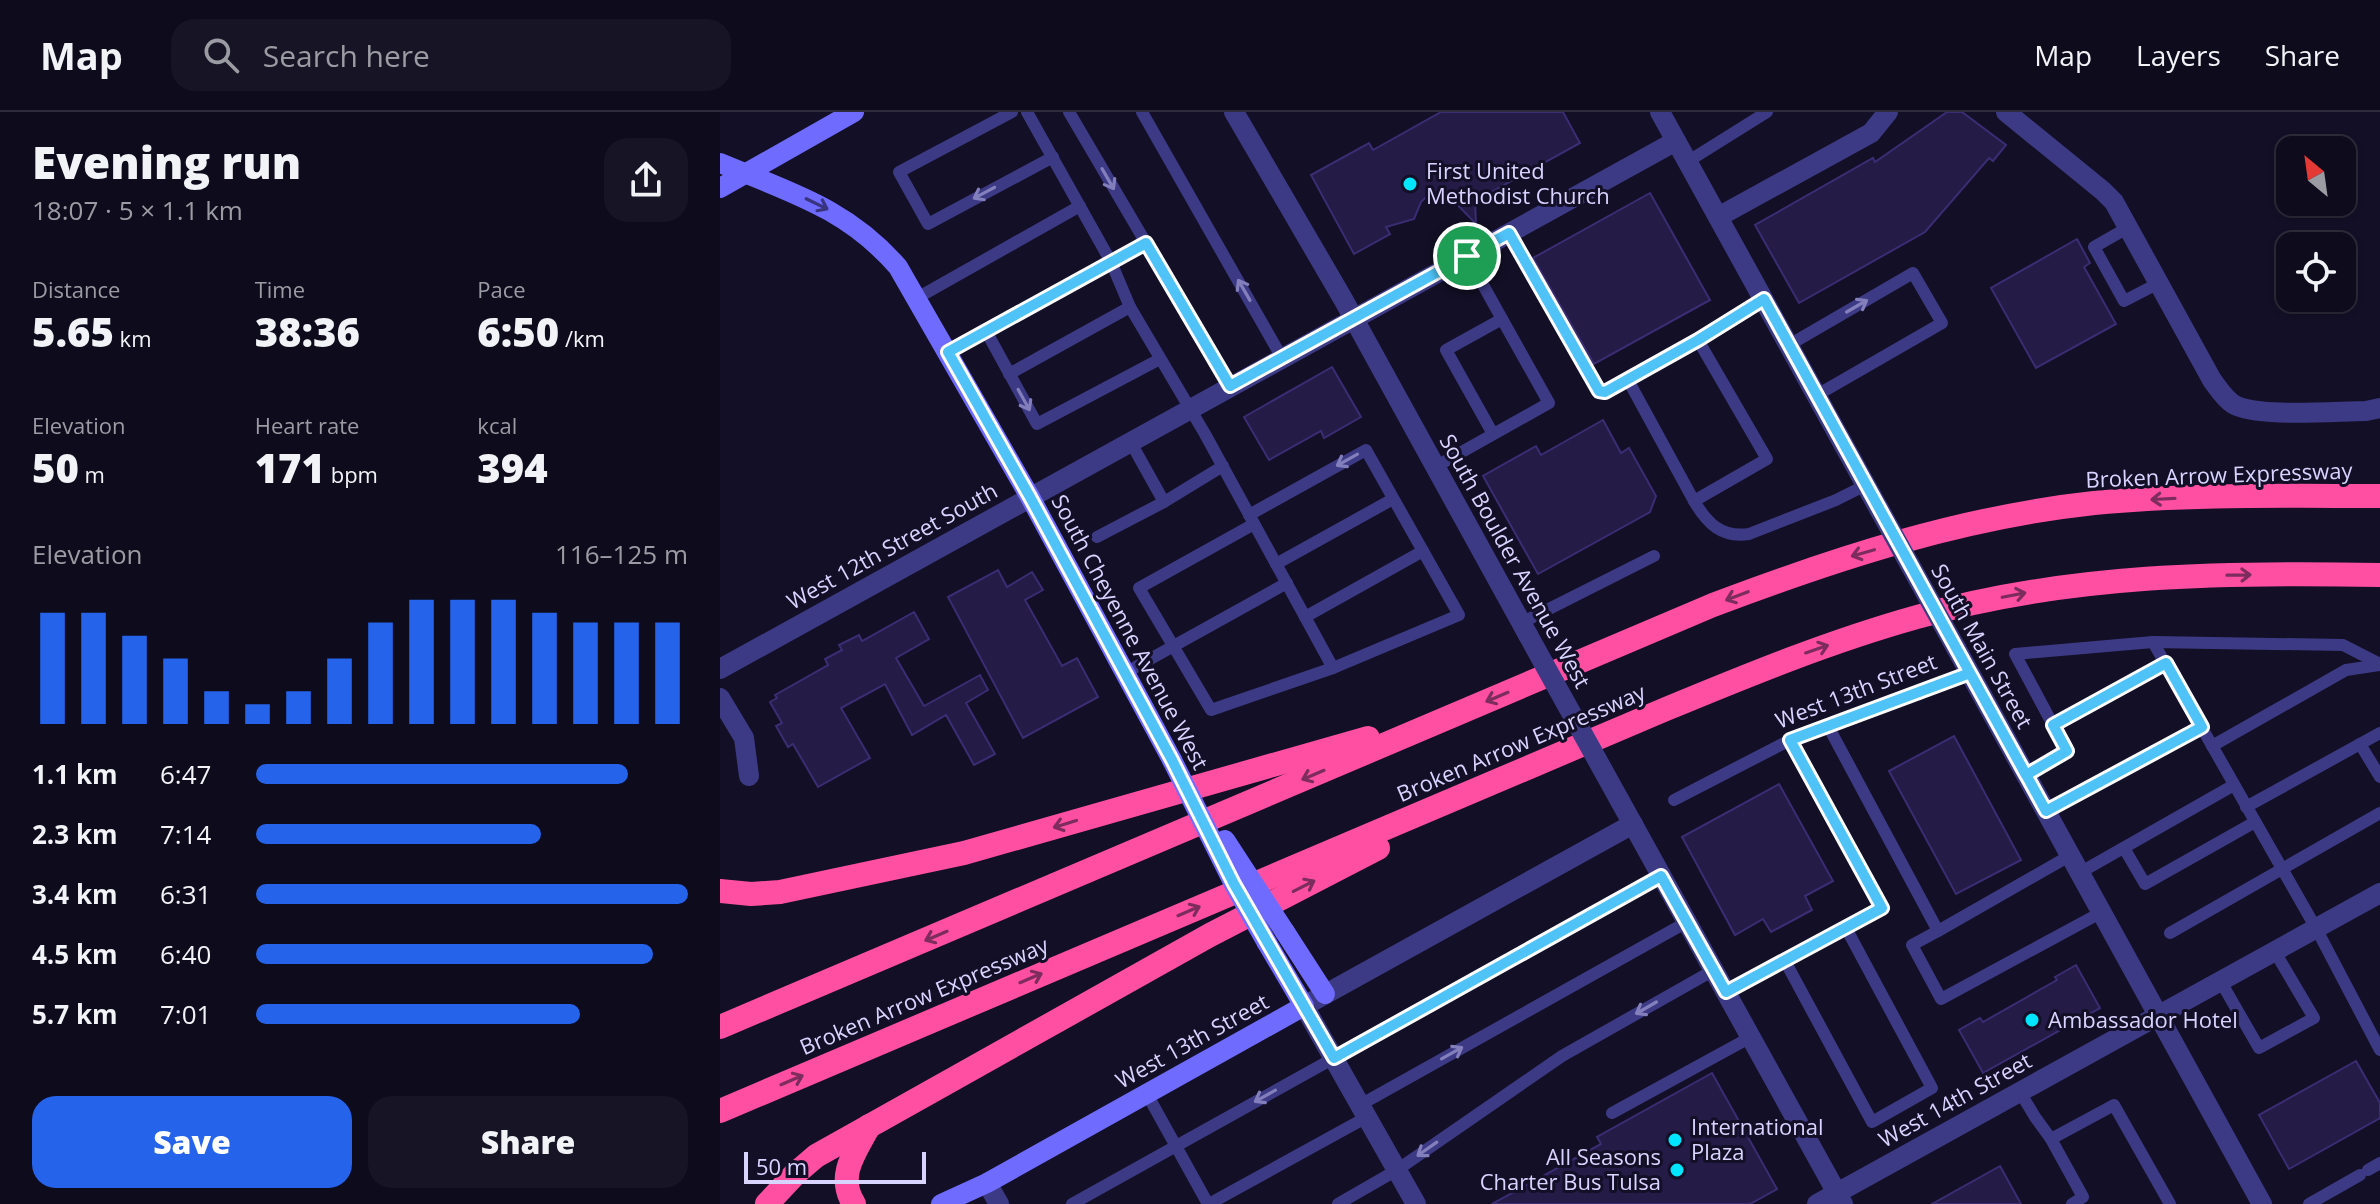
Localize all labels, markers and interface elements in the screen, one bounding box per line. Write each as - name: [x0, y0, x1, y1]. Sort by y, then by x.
- search box: [171, 19, 731, 91]
- text: Map: [40, 29, 123, 81]
- icon: search: [199, 33, 243, 77]
- text: Search here: [263, 35, 430, 76]
- text: Map: [2034, 36, 2092, 74]
- text: Layers: [2136, 36, 2221, 74]
- text: Share: [2265, 36, 2340, 74]
- text: Evening run: [32, 132, 301, 192]
- north arrow: [2276, 136, 2356, 216]
- map controls: [2276, 136, 2356, 312]
- button: share: [604, 138, 688, 222]
- place label: First United Methodist Church: [1426, 155, 1610, 210]
- one-way arrow: [1100, 167, 1116, 190]
- marker: First United Methodist Church: [1401, 175, 1419, 193]
- one-way arrow: [973, 186, 997, 202]
- text: 18:07 · 5 × 1.1 km: [32, 192, 243, 228]
- one-way arrow: [805, 197, 829, 212]
- pin: [1433, 222, 1501, 290]
- button: locate: [2276, 232, 2356, 312]
- icon: arrive: [1445, 234, 1489, 278]
- text: Distance: [32, 274, 120, 304]
- text: Time: [255, 274, 305, 304]
- text: Pace: [477, 274, 526, 304]
- one-way arrow: [1235, 279, 1251, 302]
- one-way arrow: [1844, 298, 1868, 313]
- text: 5.65: [32, 304, 114, 359]
- text: 38:36: [255, 304, 360, 359]
- text: 6:50: [477, 304, 559, 359]
- text: km: [114, 323, 152, 353]
- text: /km: [559, 323, 605, 353]
- one-way arrow: [1016, 387, 1032, 411]
- text: Elevation: [32, 410, 125, 440]
- text: Heart rate: [255, 410, 359, 440]
- text: kcal: [477, 410, 517, 440]
- street label: South Boulder Avenue West: [1433, 428, 1598, 693]
- text: 50: [32, 440, 79, 495]
- text: 171: [255, 440, 325, 495]
- text: 394: [477, 440, 548, 495]
- one-way arrow: [1335, 453, 1359, 468]
- street label: Broken Arrow Expressway: [2085, 454, 2354, 494]
- text: m: [79, 459, 105, 489]
- text: bpm: [325, 459, 378, 489]
- street label: West 12th Street South: [781, 475, 1002, 616]
- street label: South Cheyenne Avenue West: [1046, 489, 1216, 774]
- one-way arrow: [2150, 492, 2177, 507]
- text: Elevation: [32, 536, 142, 572]
- text: 116–125 m: [555, 536, 688, 572]
- one-way arrow: [1851, 546, 1877, 561]
- street label: South Main Street: [1925, 558, 2041, 733]
- one-way arrow: [2225, 567, 2252, 582]
- one-way arrow: [2001, 587, 2026, 602]
- one-way arrow: [1725, 590, 1750, 604]
- one-way arrow: [1804, 640, 1829, 655]
- street label: West 13th Street: [1771, 645, 1941, 735]
- street label: Broken Arrow Expressway: [1392, 676, 1650, 808]
- one-way arrow: [1485, 690, 1510, 705]
- text: 1.1 km: [32, 756, 118, 792]
- text: 6:47: [160, 756, 211, 792]
- one-way arrow: [1301, 769, 1326, 784]
- text: 2.3 km: [32, 816, 118, 852]
- text: 7:14: [160, 816, 211, 852]
- one-way arrow: [1052, 818, 1077, 833]
- text: 3.4 km: [32, 876, 118, 912]
- text: 6:31: [160, 876, 211, 912]
- one-way arrow: [1291, 878, 1315, 894]
- one-way arrow: [1176, 903, 1201, 918]
- street label: Broken Arrow Expressway: [795, 929, 1053, 1061]
- one-way arrow: [925, 929, 949, 944]
- text: 4.5 km: [32, 936, 118, 972]
- text: 6:40: [160, 936, 211, 972]
- one-way arrow: [1018, 970, 1043, 985]
- street label: West 13th Street: [1110, 986, 1273, 1095]
- text: 5.7 km: [32, 996, 118, 1032]
- text: 7:01: [160, 996, 211, 1032]
- one-way arrow: [1635, 1000, 1658, 1016]
- place label: Ambassador Hotel: [2048, 1004, 2238, 1034]
- marker: Ambassador Hotel: [2023, 1011, 2041, 1029]
- one-way arrow: [1440, 1045, 1464, 1060]
- street label: West 14th Street: [1873, 1045, 2036, 1154]
- one-way arrow: [779, 1072, 804, 1087]
- one-way arrow: [1254, 1089, 1278, 1104]
- button: Save: [32, 1096, 352, 1188]
- button: Share: [368, 1096, 688, 1188]
- place label: International Plaza: [1691, 1111, 1823, 1166]
- marker: International Plaza: [1666, 1131, 1684, 1149]
- one-way arrow: [1417, 1141, 1439, 1157]
- place label: All Seasons Charter Bus Tulsa: [1480, 1141, 1661, 1196]
- scale bar: [744, 1148, 926, 1184]
- text: 50 m: [756, 1151, 807, 1181]
- marker: All Seasons Charter Bus Tulsa: [1668, 1161, 1686, 1179]

